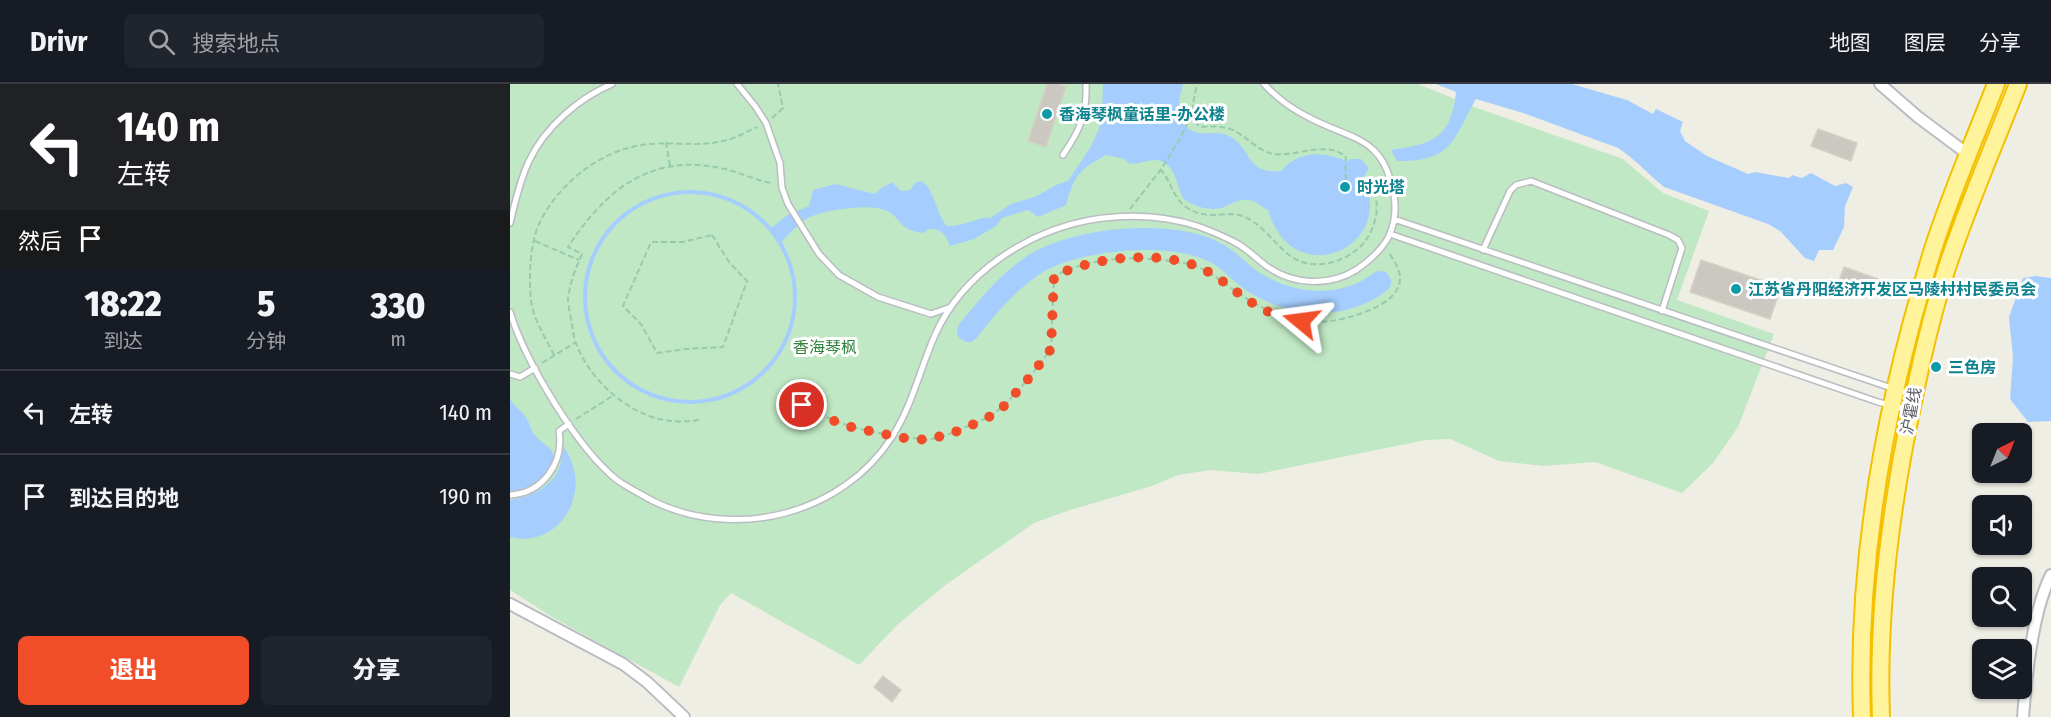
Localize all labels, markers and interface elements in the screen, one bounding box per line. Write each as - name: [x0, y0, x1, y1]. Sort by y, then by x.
- search box: [124, 14, 544, 68]
- text: Drivr: [30, 25, 88, 58]
- icon: search: [145, 25, 178, 58]
- text: 搜索地点: [193, 30, 281, 57]
- text: 地图: [1829, 30, 1871, 56]
- text: 图层: [1904, 30, 1946, 56]
- text: 分享: [1979, 30, 2021, 56]
- text: 140 m: [117, 102, 220, 152]
- place label: 香海琴枫童话里-办公楼: [1059, 105, 1225, 124]
- marker: 香海琴枫童话里-办公楼: [1040, 107, 1054, 121]
- icon: left: [18, 108, 96, 186]
- text: 左转: [117, 159, 171, 191]
- place label: 时光塔: [1357, 178, 1405, 197]
- marker: 时光塔: [1338, 180, 1352, 194]
- icon: arrive: [74, 222, 107, 255]
- text: 然后: [18, 228, 62, 255]
- place label: 江苏省丹阳经济开发区马陵村村民委员会: [1748, 280, 2036, 299]
- text: 18:22: [85, 282, 162, 326]
- text: 5: [257, 282, 275, 326]
- marker: 江苏省丹阳经济开发区马陵村村民委员会: [1729, 282, 1743, 296]
- text: 330: [371, 284, 425, 328]
- position arrow: [1269, 289, 1333, 353]
- text: m: [390, 327, 406, 351]
- text: 到达: [103, 329, 143, 353]
- text: 分钟: [246, 329, 286, 353]
- park label: 香海琴枫: [793, 338, 857, 357]
- place label: 三色房: [1948, 358, 1996, 377]
- marker: 三色房: [1929, 360, 1943, 374]
- pin: [776, 379, 827, 430]
- street label: 沪霍线: [1897, 386, 1925, 436]
- icon: arrive: [785, 388, 818, 421]
- icon: left: [18, 396, 51, 429]
- text: 140 m: [439, 399, 492, 426]
- text: 左转: [69, 401, 113, 428]
- north arrow: [1972, 423, 2032, 483]
- map controls: [1972, 423, 2032, 699]
- icon: arrive: [18, 480, 51, 513]
- text: 190 m: [439, 483, 492, 510]
- text: 到达目的地: [69, 485, 179, 512]
- button: sound: [1972, 495, 2032, 555]
- button: search: [1972, 567, 2032, 627]
- button: 退出: [18, 636, 249, 705]
- button: 分享: [261, 636, 492, 705]
- button: layers: [1972, 639, 2032, 699]

